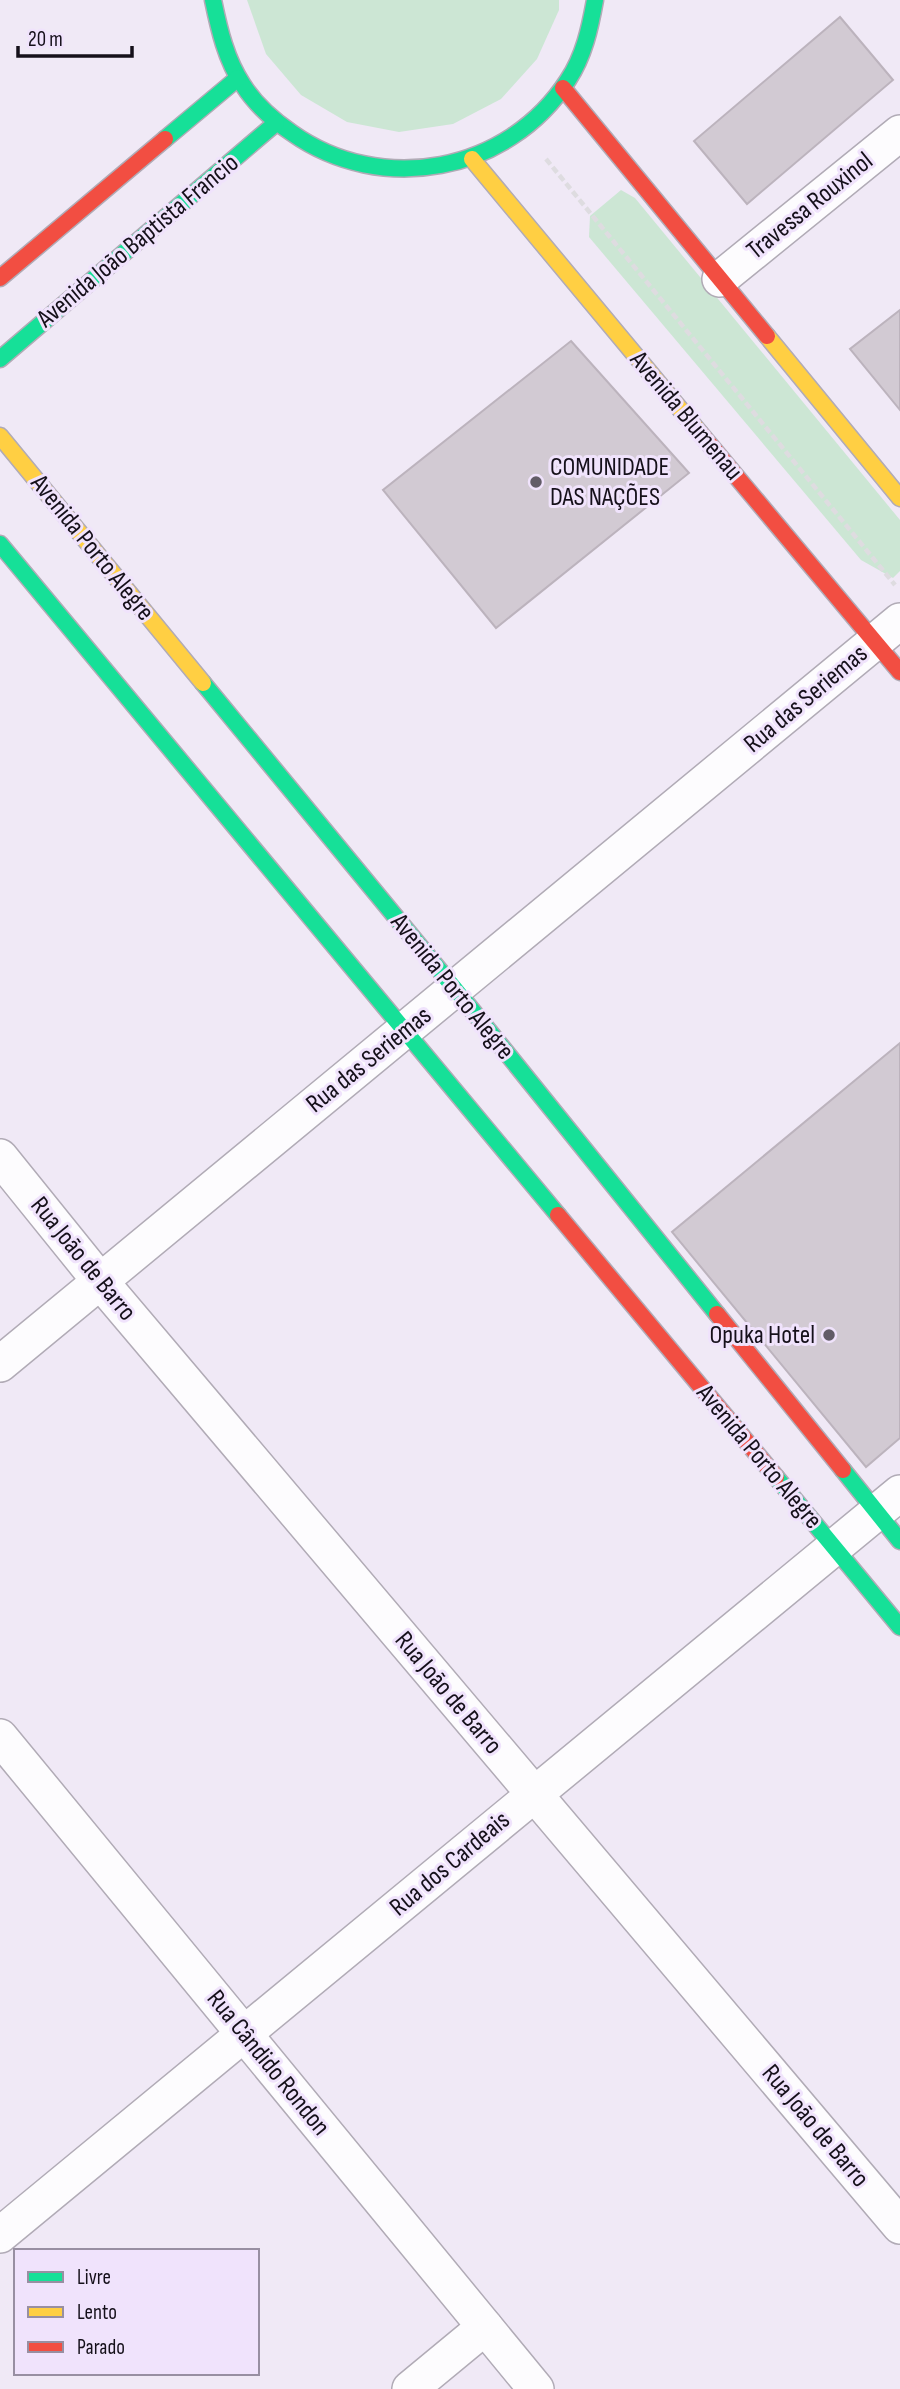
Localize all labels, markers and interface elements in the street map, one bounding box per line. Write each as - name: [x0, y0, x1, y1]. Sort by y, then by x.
- scale bar: [18, 14, 131, 58]
- text: 20 m: [28, 27, 63, 52]
- street label: Travessa Rouxinol: [741, 146, 879, 266]
- street label: Avenida João Baptista Francio: [30, 148, 245, 335]
- street label: Avenida Blumenau: [623, 345, 749, 487]
- place label: COMUNIDADE DAS NAÇÕES: [550, 452, 669, 513]
- street label: Avenida Porto Alegre: [23, 468, 160, 627]
- marker: COMUNIDADE DAS NAÇÕES: [528, 474, 544, 490]
- street label: Rua das Seriemas: [738, 638, 874, 760]
- street label: Avenida Porto Alegre: [383, 907, 520, 1066]
- street label: Rua das Seriemas: [300, 1000, 438, 1120]
- street label: Rua João de Barro: [24, 1191, 142, 1327]
- place label: Opuka Hotel: [709, 1320, 815, 1351]
- marker: Opuka Hotel: [821, 1327, 837, 1343]
- street label: Avenida Porto Alegre: [689, 1378, 828, 1535]
- street label: Rua João de Barro: [388, 1625, 508, 1761]
- street label: Rua dos Cardeais: [384, 1805, 516, 1923]
- street label: Rua Cândido Rondon: [200, 1984, 336, 2142]
- street label: Rua João de Barro: [755, 2058, 875, 2194]
- legend: [14, 2249, 259, 2375]
- text: Livre: [77, 2265, 111, 2290]
- text: Lento: [77, 2300, 117, 2325]
- text: Parado: [77, 2335, 125, 2360]

